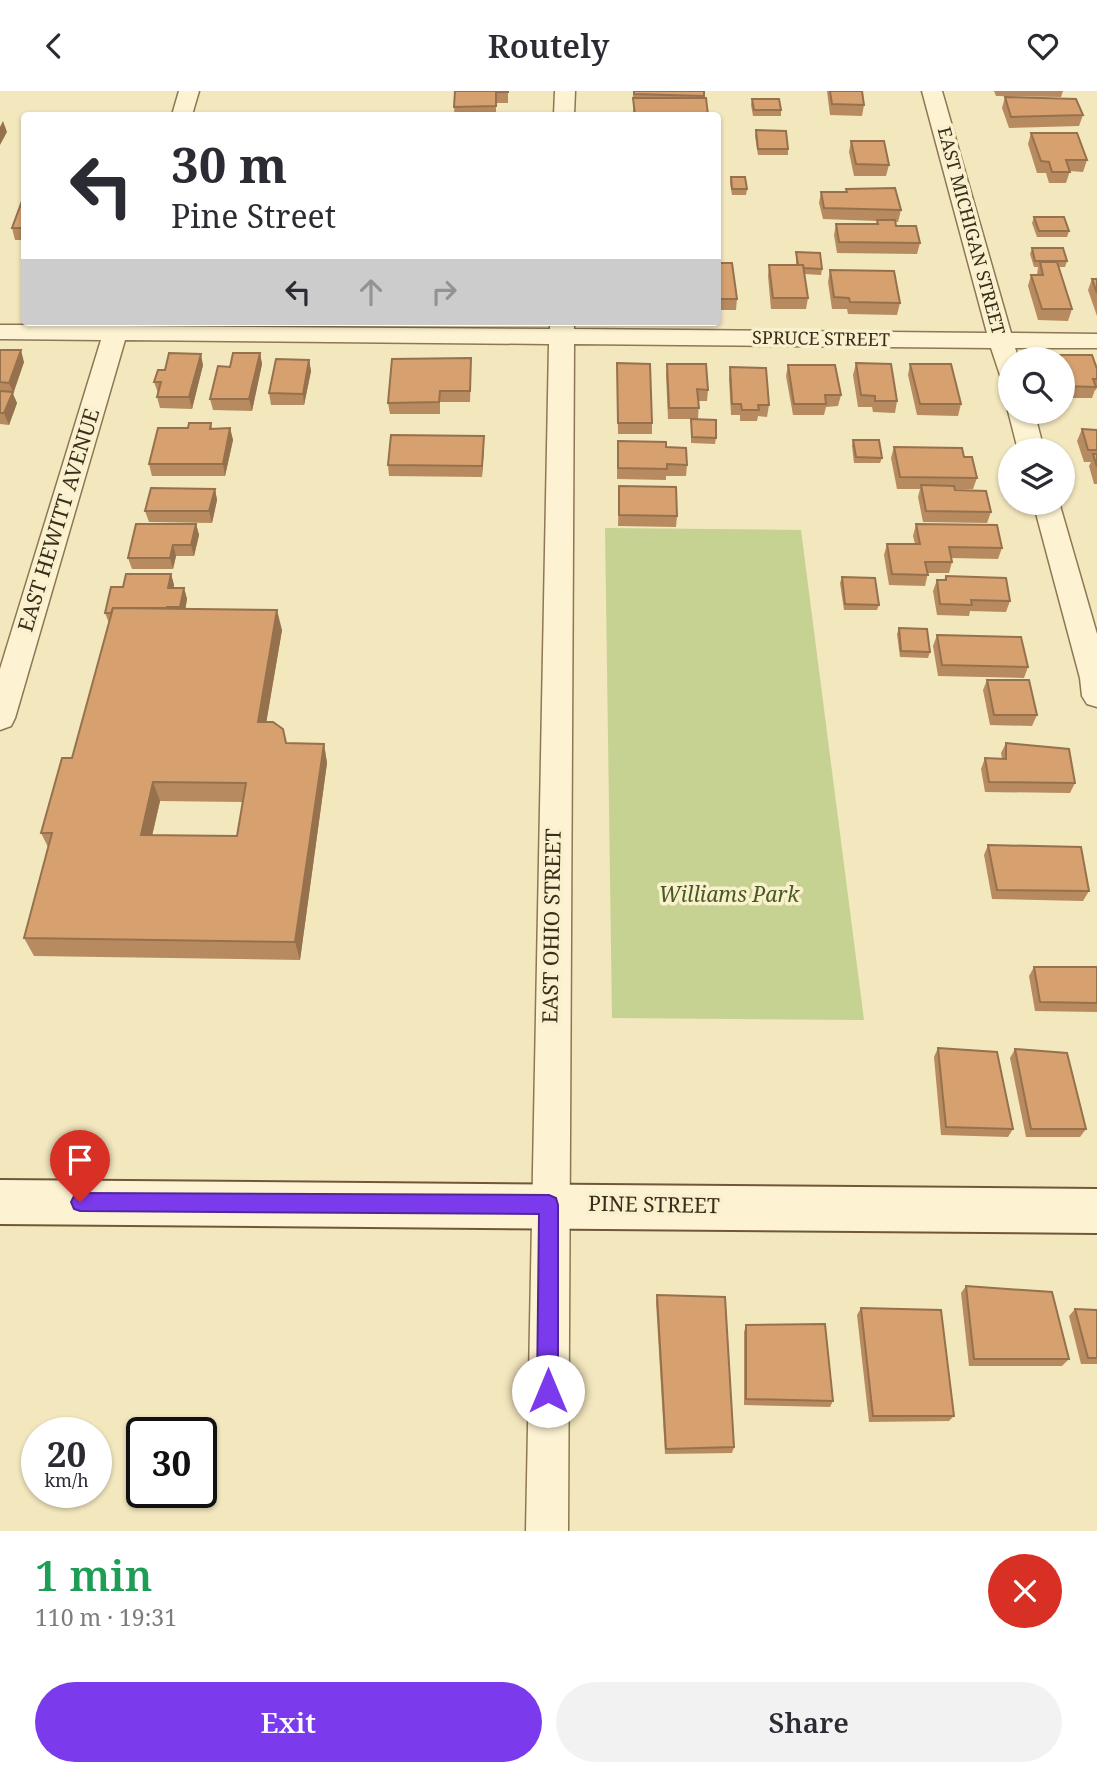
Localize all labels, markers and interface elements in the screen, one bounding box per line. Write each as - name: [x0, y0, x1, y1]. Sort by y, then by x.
- text: Routely: [488, 24, 609, 67]
- icon: back: [35, 27, 73, 65]
- icon: heart: [1024, 27, 1062, 65]
- street label: EAST MICHIGAN STREET: [933, 124, 1011, 337]
- text: 30 m: [171, 131, 287, 197]
- icon: left: [56, 140, 147, 231]
- text: Pine Street: [171, 194, 336, 237]
- icon: left: [279, 273, 317, 311]
- icon: ahead: [352, 273, 390, 311]
- icon: right: [425, 273, 463, 311]
- street label: SPRUCE STREET: [752, 325, 890, 351]
- map controls: [998, 347, 1075, 515]
- button: search: [998, 347, 1075, 424]
- street label: EAST HEWITT AVENUE: [11, 405, 105, 635]
- button: layers: [998, 438, 1075, 515]
- street label: EAST OHIO STREET: [535, 828, 567, 1024]
- park label: Williams Park: [659, 880, 800, 908]
- pin: [50, 1130, 110, 1202]
- icon: arrive: [61, 1141, 99, 1179]
- street label: PINE STREET: [588, 1189, 720, 1219]
- position arrow: [511, 1354, 585, 1428]
- speed limit sign: 30: [126, 1417, 217, 1508]
- text: 20: [47, 1430, 86, 1477]
- text: km/h: [44, 1468, 89, 1492]
- text: 1 min: [35, 1546, 152, 1603]
- button: close: [988, 1554, 1062, 1628]
- text: 110 m · 19:31: [35, 1601, 177, 1633]
- button: Exit: [35, 1682, 542, 1762]
- button: Share: [556, 1682, 1062, 1762]

